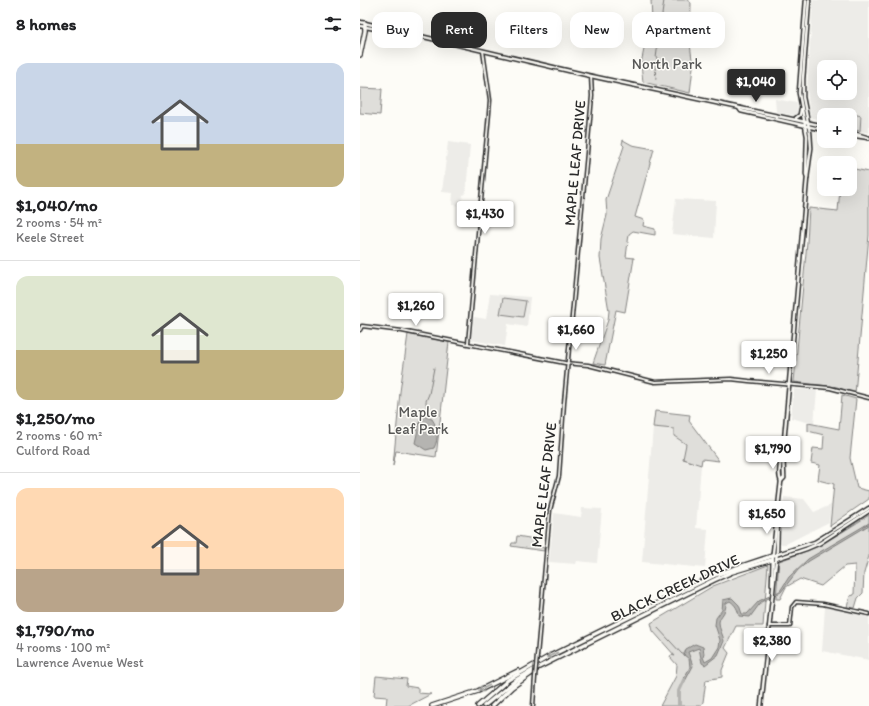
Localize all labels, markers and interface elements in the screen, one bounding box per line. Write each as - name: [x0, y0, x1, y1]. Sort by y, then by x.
- chip: Buy: [372, 12, 423, 48]
- chip: Rent: [431, 12, 487, 48]
- chip: Filters: [495, 12, 562, 48]
- chip: New: [570, 12, 624, 48]
- chip: Apartment: [632, 12, 725, 48]
- icon: filters: [322, 13, 344, 35]
- text: 8 homes: [16, 14, 76, 34]
- park label: North Park: [632, 55, 702, 73]
- map controls: [817, 60, 857, 196]
- button: locate: [817, 60, 857, 100]
- pin: $1,040: [723, 69, 789, 103]
- text: $1,040: [736, 74, 776, 89]
- icon: home: [144, 89, 216, 161]
- street label: MAPLE LEAF DRIVE: [561, 99, 589, 227]
- button: +: [817, 108, 857, 148]
- button: −: [817, 156, 857, 196]
- text: $1,040/mo: [16, 195, 98, 215]
- pin: $1,430: [452, 201, 518, 235]
- text: $1,430: [466, 206, 504, 221]
- text: 2 rooms · 54 m²: [16, 215, 102, 230]
- text: Keele Street: [16, 230, 84, 245]
- pin: $1,260: [383, 293, 449, 327]
- text: $1,260: [397, 298, 435, 313]
- icon: home: [144, 302, 216, 374]
- pin: $1,660: [543, 317, 609, 351]
- text: $1,660: [557, 322, 595, 337]
- pin: $1,250: [736, 341, 802, 375]
- text: $1,250: [750, 346, 788, 361]
- park label: Maple Leaf Park: [388, 403, 449, 438]
- text: $1,250/mo: [16, 408, 95, 428]
- street label: MAPLE LEAF DRIVE: [527, 421, 561, 549]
- text: 2 rooms · 60 m²: [16, 428, 102, 443]
- pin: $1,790: [740, 436, 806, 470]
- text: $1,790: [755, 441, 791, 456]
- text: Culford Road: [16, 443, 90, 458]
- pin: $1,650: [734, 501, 800, 535]
- text: $1,650: [748, 506, 786, 521]
- icon: home: [144, 514, 216, 586]
- street label: BLACK CREEK DRIVE: [608, 550, 742, 626]
- text: $1,790/mo: [16, 620, 94, 640]
- pin: $2,380: [739, 628, 805, 662]
- text: $2,380: [753, 633, 791, 648]
- text: 4 rooms · 100 m²: [16, 640, 110, 655]
- one-way arrow: [546, 652, 558, 659]
- text: Lawrence Avenue West: [16, 655, 144, 670]
- one-way arrow: [478, 685, 490, 692]

